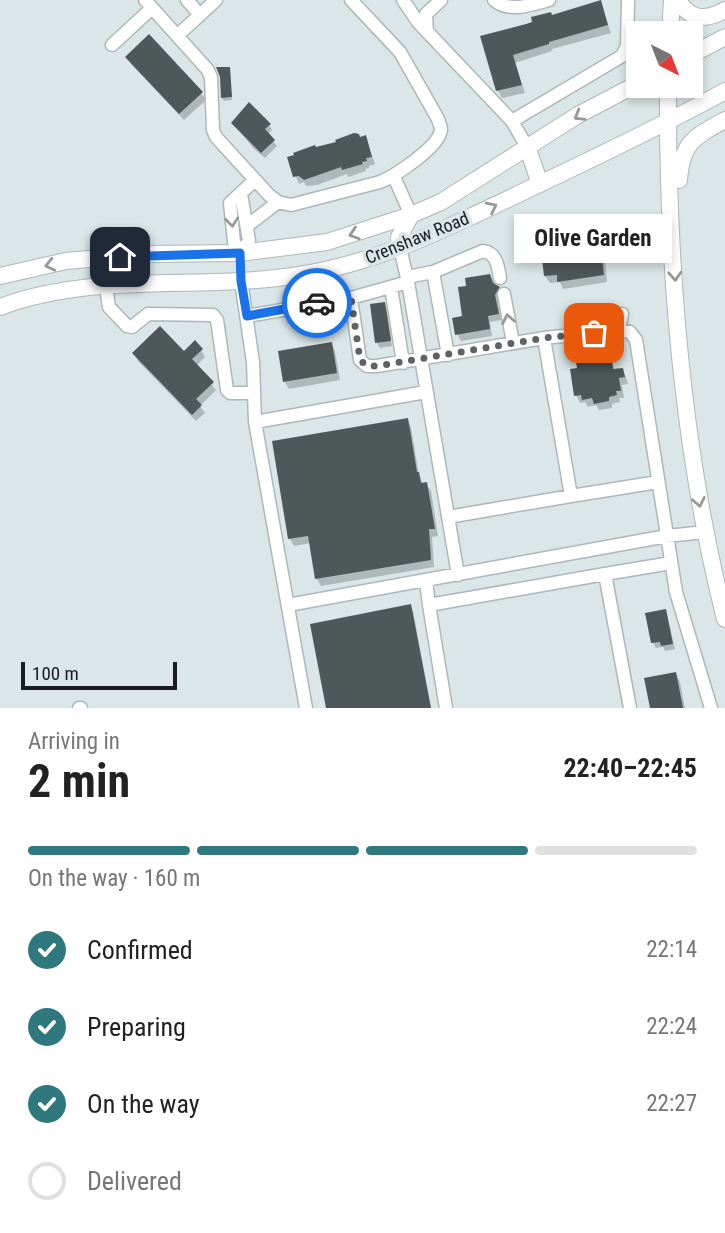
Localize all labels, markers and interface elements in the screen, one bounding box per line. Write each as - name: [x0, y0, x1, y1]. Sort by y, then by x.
- north arrow: [626, 21, 704, 98]
- map controls: [626, 21, 703, 98]
- one-way arrow: [573, 107, 586, 120]
- one-way arrow: [485, 201, 497, 215]
- street label: Crenshaw Road: [362, 207, 472, 268]
- callout: Olive Garden: [515, 214, 673, 263]
- one-way arrow: [224, 216, 239, 227]
- one-way arrow: [348, 225, 360, 240]
- text: Olive Garden: [534, 225, 652, 252]
- pin: [90, 227, 150, 287]
- icon: home: [101, 238, 139, 276]
- one-way arrow: [44, 256, 56, 271]
- courier: [282, 268, 352, 338]
- one-way arrow: [667, 271, 682, 282]
- icon: car: [298, 284, 336, 322]
- pin: [564, 303, 624, 363]
- one-way arrow: [502, 313, 517, 325]
- icon: bag: [575, 314, 613, 352]
- one-way arrow: [691, 496, 706, 508]
- scale bar: [21, 659, 177, 691]
- text: 100 m: [32, 662, 79, 685]
- text: Arriving in: [28, 728, 120, 755]
- text: 22:40–22:45: [563, 753, 697, 783]
- text: 2 min: [28, 754, 130, 808]
- text: On the way · 160 m: [28, 865, 200, 892]
- icon: check: [28, 931, 66, 969]
- text: Confirmed: [87, 935, 193, 965]
- text: 22:14: [646, 936, 697, 963]
- icon: check: [28, 1008, 66, 1046]
- text: Preparing: [87, 1012, 186, 1042]
- text: 22:24: [646, 1013, 697, 1040]
- icon: check: [28, 1085, 66, 1123]
- text: On the way: [87, 1089, 200, 1119]
- text: 22:27: [646, 1090, 697, 1117]
- text: Delivered: [87, 1166, 182, 1196]

